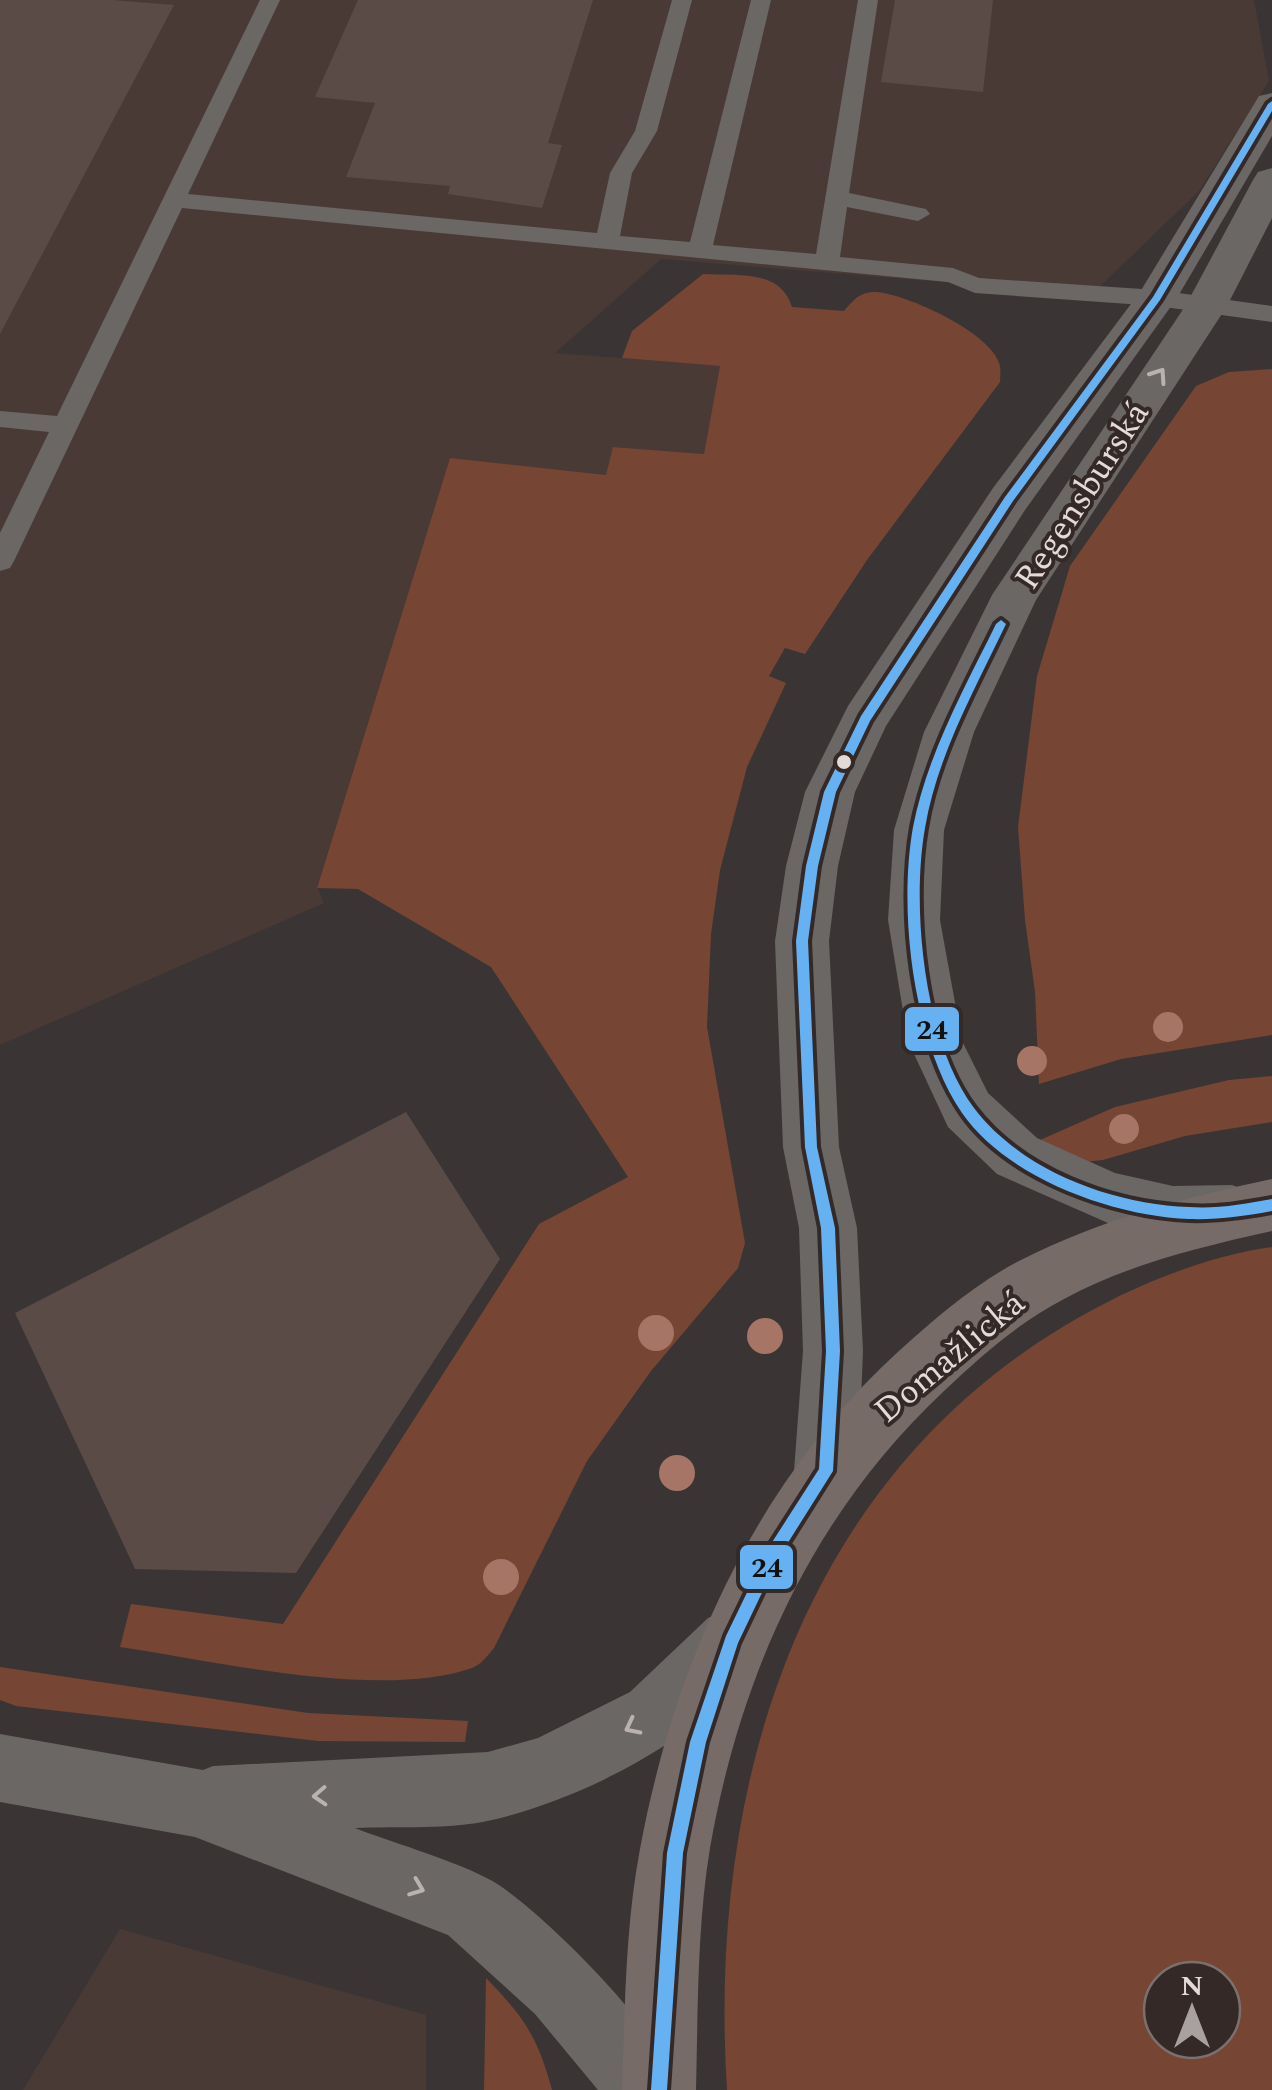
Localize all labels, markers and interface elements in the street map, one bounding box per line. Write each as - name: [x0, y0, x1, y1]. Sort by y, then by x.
- one-way arrow: [1147, 368, 1165, 387]
- street label: Regensburská: [1001, 391, 1163, 601]
- unlabelled marker: [834, 752, 854, 772]
- line badge: 24: [903, 1005, 961, 1053]
- text: 24: [916, 1009, 948, 1052]
- street label: Domažlická: [863, 1278, 1037, 1436]
- line badge: 24: [738, 1543, 795, 1591]
- text: 24: [751, 1547, 783, 1590]
- one-way arrow: [624, 1715, 642, 1734]
- one-way arrow: [311, 1785, 327, 1806]
- one-way arrow: [407, 1876, 424, 1896]
- north arrow: [1142, 1960, 1242, 2060]
- text: N: [1181, 1965, 1203, 2008]

